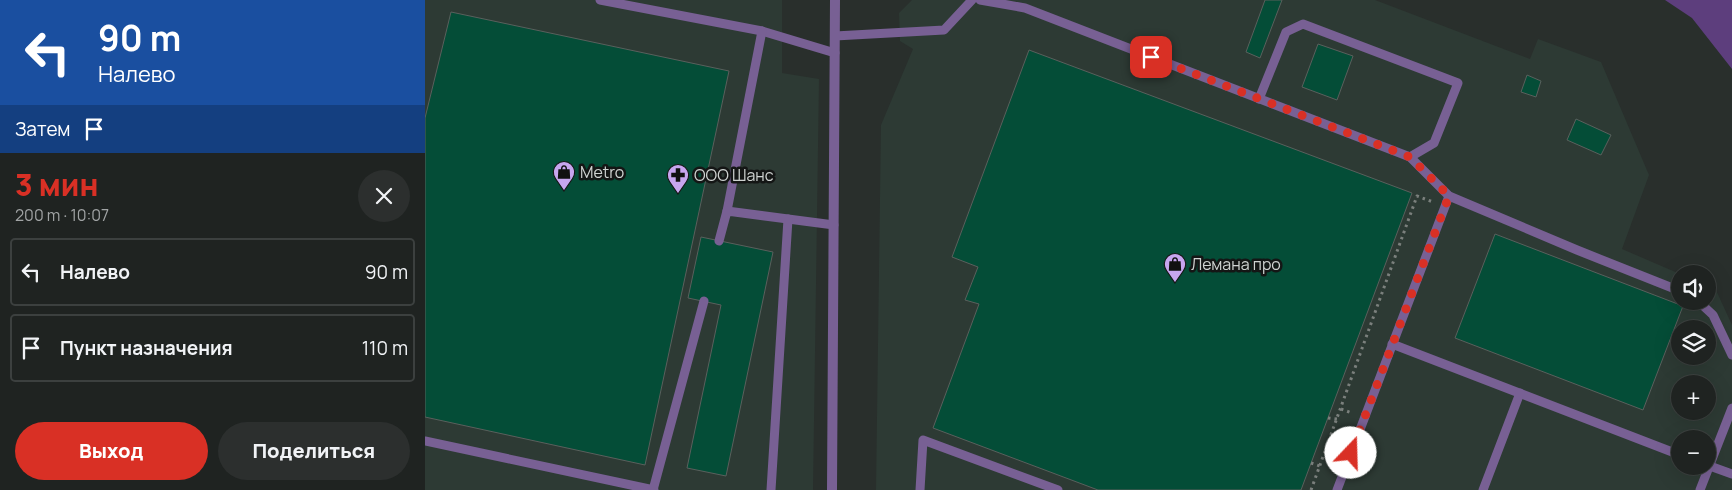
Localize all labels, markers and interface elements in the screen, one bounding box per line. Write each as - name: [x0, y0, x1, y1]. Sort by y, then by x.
- text: 90 m: [98, 14, 181, 62]
- icon: left: [15, 20, 80, 85]
- pin: [1130, 36, 1172, 78]
- icon: arrive: [1137, 43, 1165, 71]
- text: Налево: [98, 59, 176, 89]
- icon: arrive: [80, 115, 108, 143]
- text: Затем: [15, 116, 70, 142]
- shop icon: Metro: [552, 160, 576, 191]
- place label: Metro: [580, 161, 624, 183]
- pharmacy icon: ООО Шанс: [666, 163, 690, 194]
- text: 3 мин: [15, 164, 98, 205]
- place label: ООО Шанс: [694, 164, 774, 186]
- button: close: [358, 170, 410, 222]
- text: 200 m · 10:07: [15, 204, 109, 226]
- shop icon: Лемана про: [1163, 252, 1187, 283]
- place label: Лемана про: [1191, 253, 1281, 275]
- icon: left: [17, 258, 45, 286]
- text: Налево: [60, 259, 130, 285]
- text: 90 m: [365, 259, 408, 285]
- map controls: [1671, 265, 1716, 475]
- button: sound: [1671, 265, 1716, 310]
- button: layers: [1671, 320, 1716, 365]
- icon: arrive: [17, 334, 45, 362]
- text: Пункт назначения: [60, 335, 233, 361]
- text: 110 m: [362, 335, 408, 361]
- button: +: [1671, 375, 1716, 420]
- button: Выход: [15, 422, 208, 480]
- button: Поделиться: [218, 422, 410, 480]
- position arrow: [1324, 426, 1376, 478]
- button: −: [1671, 430, 1716, 475]

